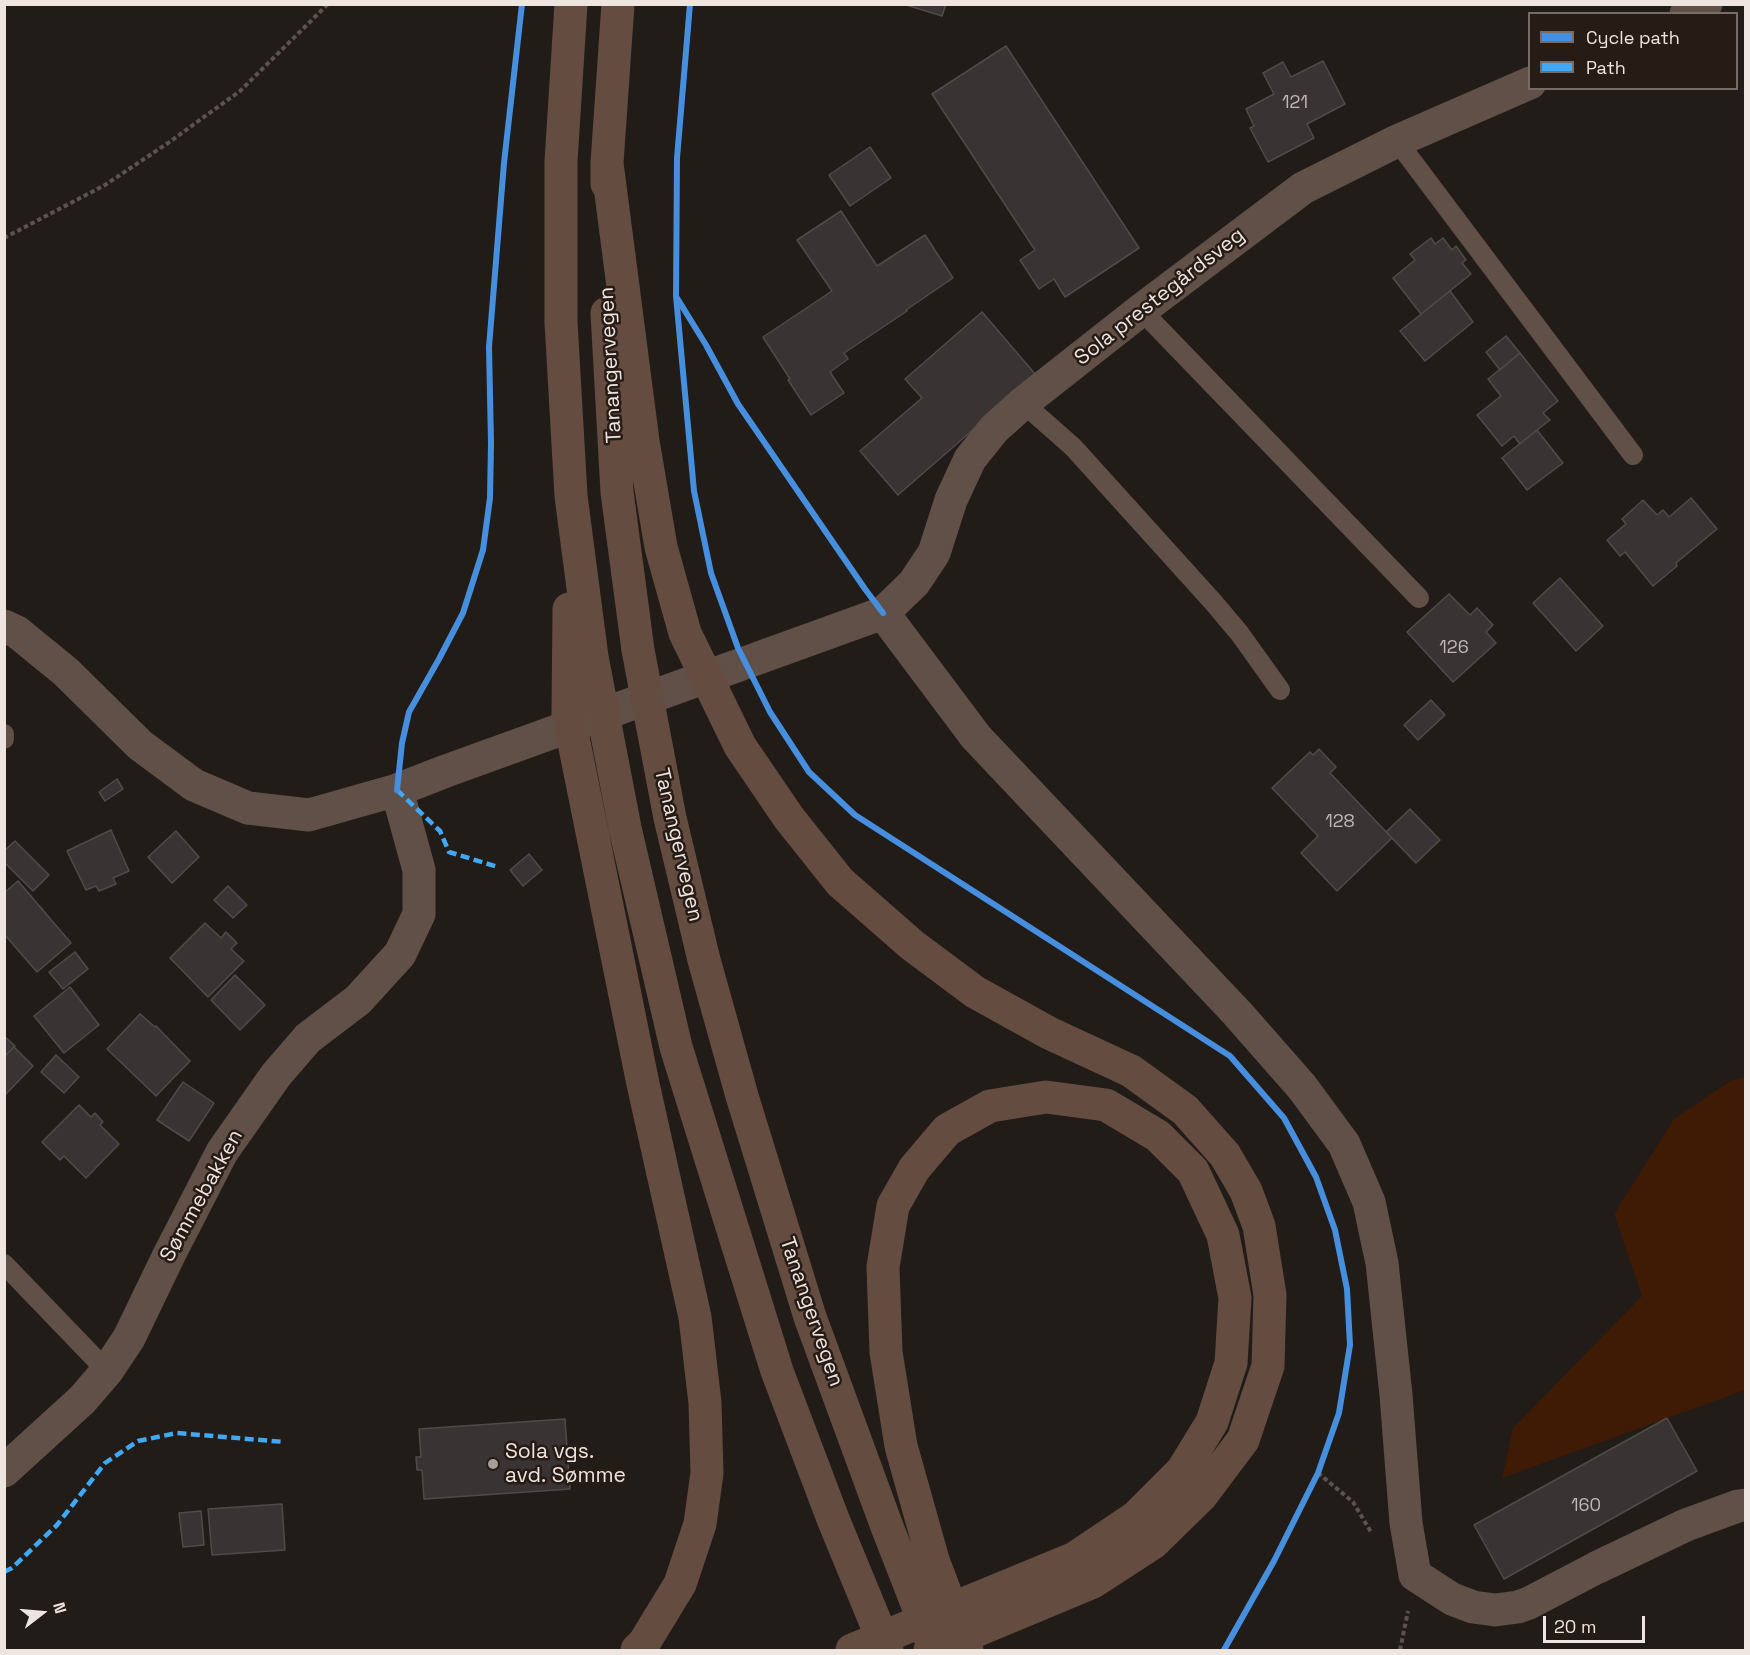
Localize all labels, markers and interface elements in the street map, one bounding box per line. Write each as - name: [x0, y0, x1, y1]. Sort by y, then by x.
- legend: [1528, 12, 1738, 90]
- text: Cycle path: [1586, 26, 1680, 49]
- text: Path: [1586, 56, 1626, 79]
- house number: 121: [1282, 92, 1308, 114]
- street label: Sola prestegårdsveg: [1070, 223, 1250, 371]
- street label: Tanangervegen: [594, 286, 628, 444]
- house number: 126: [1439, 637, 1469, 659]
- street label: Tanangervegen: [648, 766, 708, 924]
- house number: 128: [1325, 811, 1355, 833]
- street label: Sømmebakken: [155, 1125, 249, 1267]
- street label: Tanangervegen: [774, 1234, 848, 1390]
- place label: Sola vgs. avd. Sømme: [505, 1439, 626, 1489]
- marker: Sola vgs. avd. Sømme: [486, 1457, 500, 1471]
- house number: 160: [1571, 1495, 1601, 1517]
- north arrow: [12, 1583, 72, 1643]
- text: N: [48, 1600, 71, 1616]
- scale bar: [1546, 1604, 1648, 1642]
- text: 20 m: [1554, 1615, 1597, 1638]

